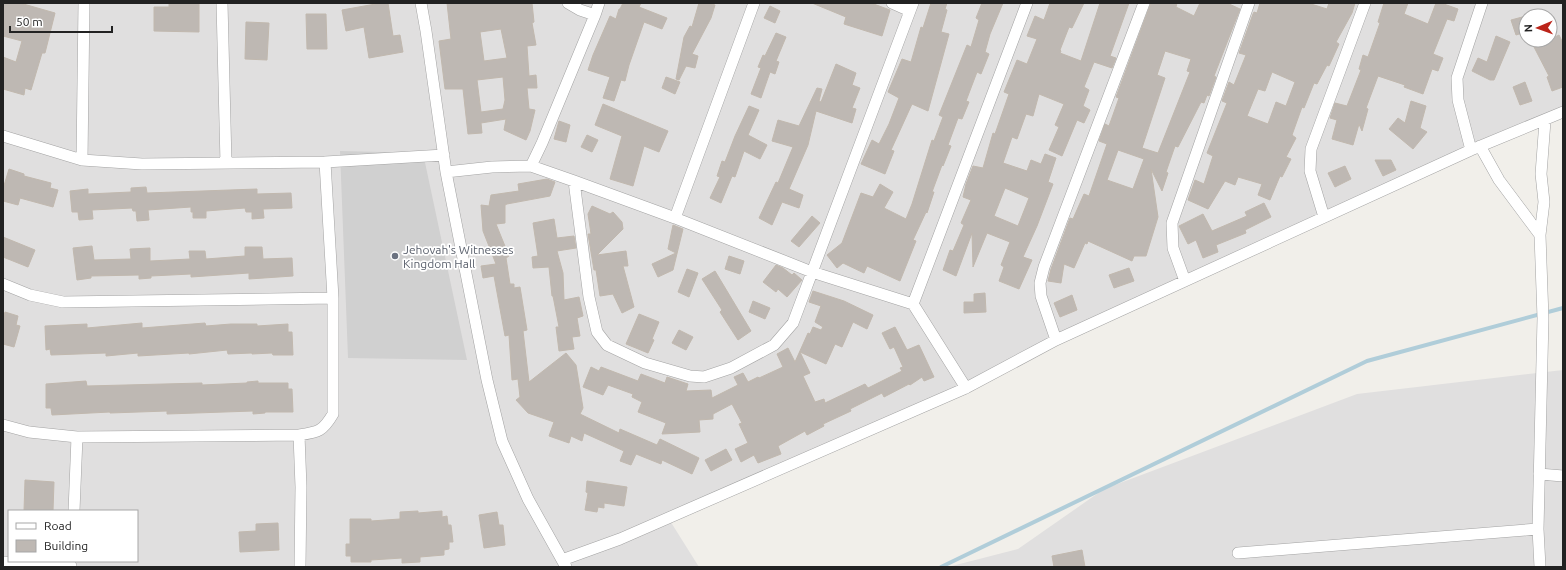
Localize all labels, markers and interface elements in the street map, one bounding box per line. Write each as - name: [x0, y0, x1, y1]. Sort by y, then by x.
- scale bar: [10, 8, 112, 34]
- north arrow: [1518, 8, 1558, 48]
- text: 50 m: [16, 15, 43, 28]
- text: N: [1522, 24, 1534, 33]
- place label: Jehovah's Witnesses Kingdom Hall: [403, 243, 514, 270]
- marker: Jehovah's Witnesses Kingdom Hall: [390, 251, 400, 261]
- legend: [8, 510, 138, 562]
- text: Road: [44, 519, 72, 532]
- text: Building: [44, 539, 88, 552]

